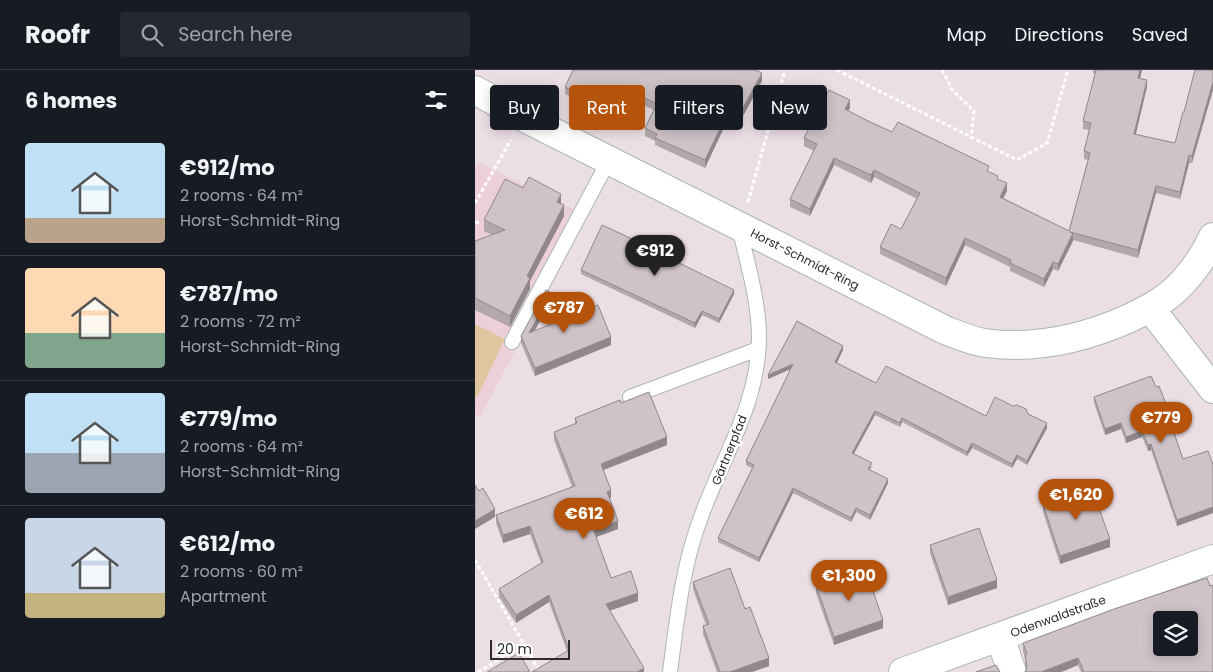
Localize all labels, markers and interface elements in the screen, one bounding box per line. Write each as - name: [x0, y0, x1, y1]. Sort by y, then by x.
- search box: [120, 12, 470, 57]
- text: Roofr: [25, 18, 90, 51]
- icon: search: [138, 21, 166, 49]
- text: Search here: [178, 21, 293, 48]
- text: Map: [947, 22, 986, 47]
- text: Directions: [1014, 22, 1104, 47]
- text: Saved: [1132, 22, 1188, 47]
- chip: Buy: [490, 85, 559, 130]
- chip: Rent: [569, 85, 645, 130]
- chip: Filters: [655, 85, 743, 130]
- chip: New: [753, 85, 827, 130]
- text: 6 homes: [25, 86, 117, 115]
- icon: filters: [422, 86, 450, 114]
- text: €912/mo: [180, 153, 275, 182]
- icon: home: [65, 163, 125, 223]
- text: 2 rooms · 64 m²: [180, 184, 303, 207]
- text: Horst-Schmidt-Ring: [180, 209, 340, 232]
- street label: Horst-Schmidt-Ring: [748, 224, 862, 294]
- pin: €912: [625, 234, 685, 277]
- text: €912: [636, 239, 674, 262]
- text: €787/mo: [180, 279, 278, 308]
- icon: home: [65, 288, 125, 348]
- pin: €787: [534, 292, 594, 334]
- text: €787: [544, 296, 584, 319]
- text: 2 rooms · 72 m²: [180, 310, 301, 333]
- text: Horst-Schmidt-Ring: [180, 335, 340, 358]
- pin: €779: [1131, 402, 1191, 444]
- text: €779/mo: [180, 404, 277, 433]
- text: €779: [1141, 406, 1181, 429]
- street label: Gärtnerpfad: [707, 412, 751, 488]
- icon: home: [65, 413, 125, 473]
- text: 2 rooms · 64 m²: [180, 435, 303, 458]
- text: Horst-Schmidt-Ring: [180, 460, 340, 483]
- pin: €1,620: [1035, 478, 1117, 521]
- text: €1,620: [1049, 483, 1103, 506]
- pin: €612: [554, 498, 614, 540]
- text: €612: [565, 502, 603, 525]
- text: €612/mo: [180, 529, 275, 558]
- icon: home: [65, 538, 125, 598]
- text: 2 rooms · 60 m²: [180, 560, 303, 583]
- pin: €1,300: [808, 560, 890, 602]
- text: €1,300: [822, 564, 876, 587]
- text: Apartment: [180, 585, 267, 608]
- street label: Odenwaldstraße: [1008, 591, 1108, 641]
- map controls: [1153, 611, 1198, 656]
- button: layers: [1153, 611, 1198, 656]
- scale bar: [490, 637, 570, 660]
- text: 20 m: [497, 639, 532, 659]

